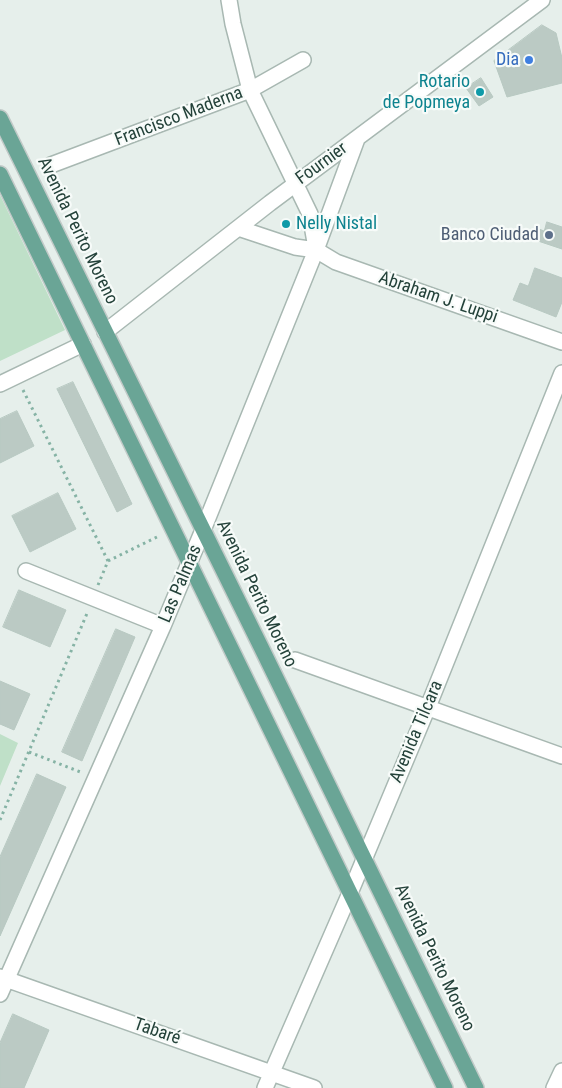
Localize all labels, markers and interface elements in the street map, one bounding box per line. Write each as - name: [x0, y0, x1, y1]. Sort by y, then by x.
- place label: Dia: [496, 49, 519, 71]
- marker: Dia: [523, 54, 535, 66]
- place label: Rotario de Popmeya: [383, 71, 470, 114]
- street label: Francisco Maderna: [112, 83, 246, 151]
- marker: Rotario de Popmeya: [474, 86, 486, 98]
- street label: Fournier: [292, 138, 352, 190]
- street label: Avenida Perito Moreno: [32, 154, 122, 308]
- place label: Nelly Nistal: [296, 213, 377, 235]
- marker: Nelly Nistal: [280, 218, 292, 230]
- place label: Banco Ciudad: [441, 224, 539, 246]
- marker: Banco Ciudad: [543, 229, 555, 241]
- street label: Abraham J. Luppi: [376, 268, 500, 328]
- street label: Avenida Perito Moreno: [211, 517, 301, 671]
- street label: Las Palmas: [155, 542, 207, 626]
- street label: Avenida Tilcara: [386, 678, 448, 786]
- street label: Avenida Perito Moreno: [389, 881, 479, 1035]
- street label: Tabaré: [131, 1014, 183, 1050]

